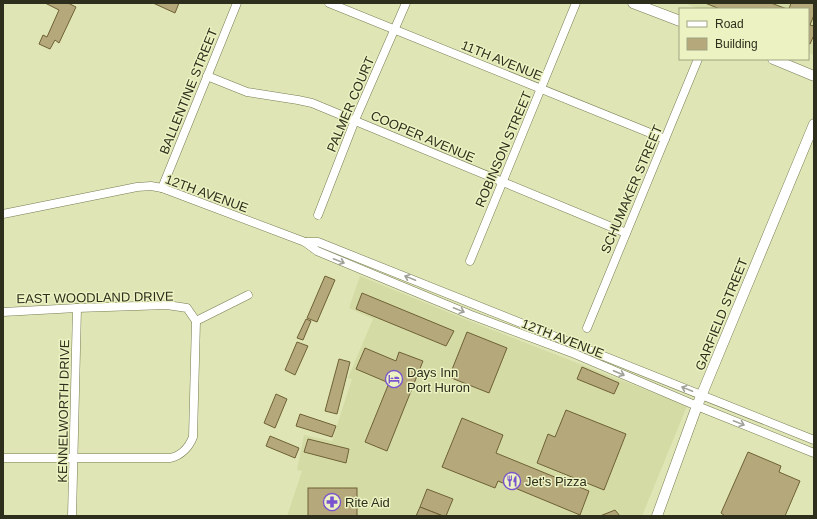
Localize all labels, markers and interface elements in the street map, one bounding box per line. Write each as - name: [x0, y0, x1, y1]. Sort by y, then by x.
- legend: [679, 8, 809, 60]
- text: Road: [715, 17, 744, 31]
- street label: BALLENTINE STREET: [156, 26, 221, 156]
- street label: 11TH AVENUE: [459, 37, 545, 84]
- text: Building: [715, 37, 758, 51]
- street label: PALMER COURT: [324, 54, 377, 154]
- street label: ROBINSON STREET: [472, 89, 535, 209]
- street label: COOPER AVENUE: [368, 108, 477, 165]
- street label: SCHUMAKER STREET: [598, 123, 665, 256]
- street label: 12TH AVENUE: [163, 172, 251, 216]
- street label: GARFIELD STREET: [692, 256, 751, 373]
- one-way arrow: [333, 257, 345, 265]
- one-way arrow: [405, 274, 417, 282]
- street label: EAST WOODLAND DRIVE: [16, 289, 174, 306]
- one-way arrow: [453, 307, 465, 314]
- street label: 12TH AVENUE: [519, 316, 607, 361]
- street label: KENNELWORTH DRIVE: [55, 339, 72, 483]
- place label: Days Inn Port Huron: [407, 365, 470, 395]
- hotel icon: Days Inn Port Huron: [384, 369, 404, 389]
- one-way arrow: [613, 370, 625, 377]
- one-way arrow: [681, 385, 693, 393]
- one-way arrow: [733, 420, 745, 428]
- restaurant icon: Jet's Pizza: [502, 471, 522, 491]
- place label: Jet's Pizza: [525, 474, 587, 489]
- pharmacy icon: Rite Aid: [322, 492, 342, 512]
- place label: Rite Aid: [345, 495, 390, 510]

